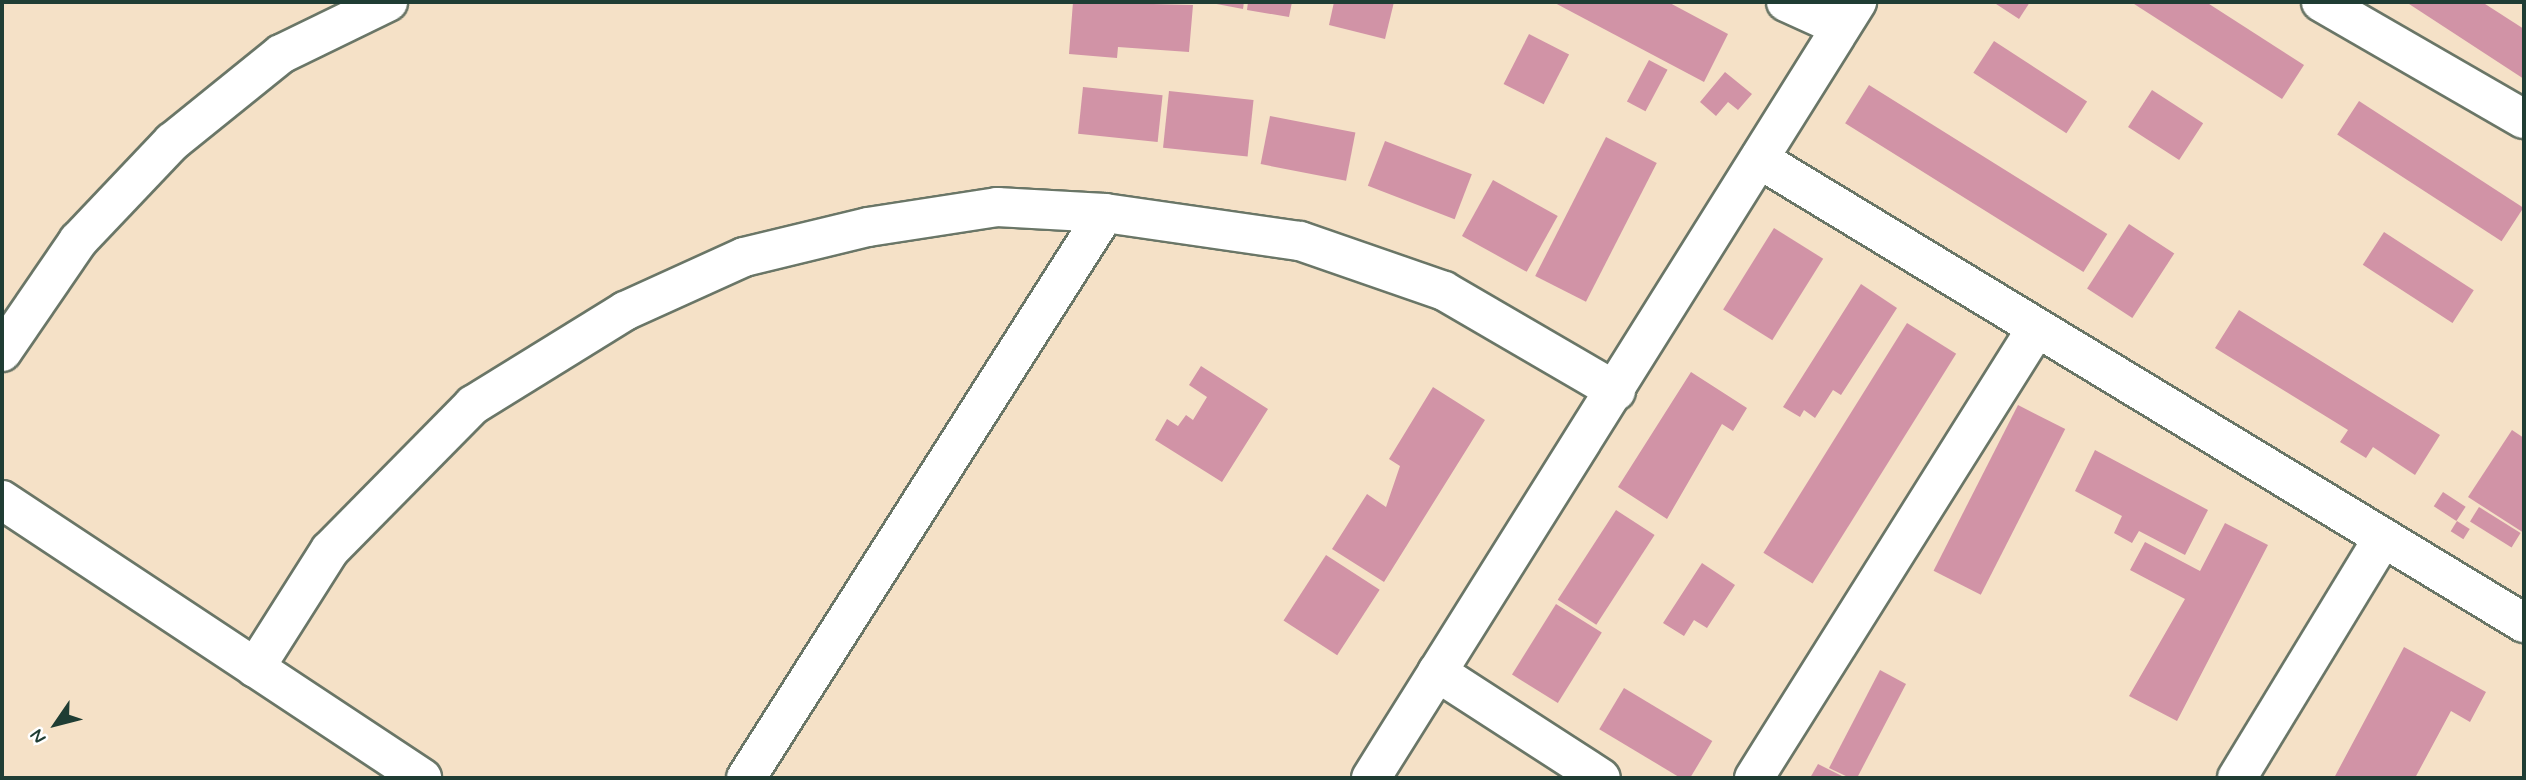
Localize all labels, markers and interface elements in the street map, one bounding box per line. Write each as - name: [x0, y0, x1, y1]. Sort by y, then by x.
- north arrow: [21, 689, 91, 759]
- text: N: [25, 724, 52, 749]

